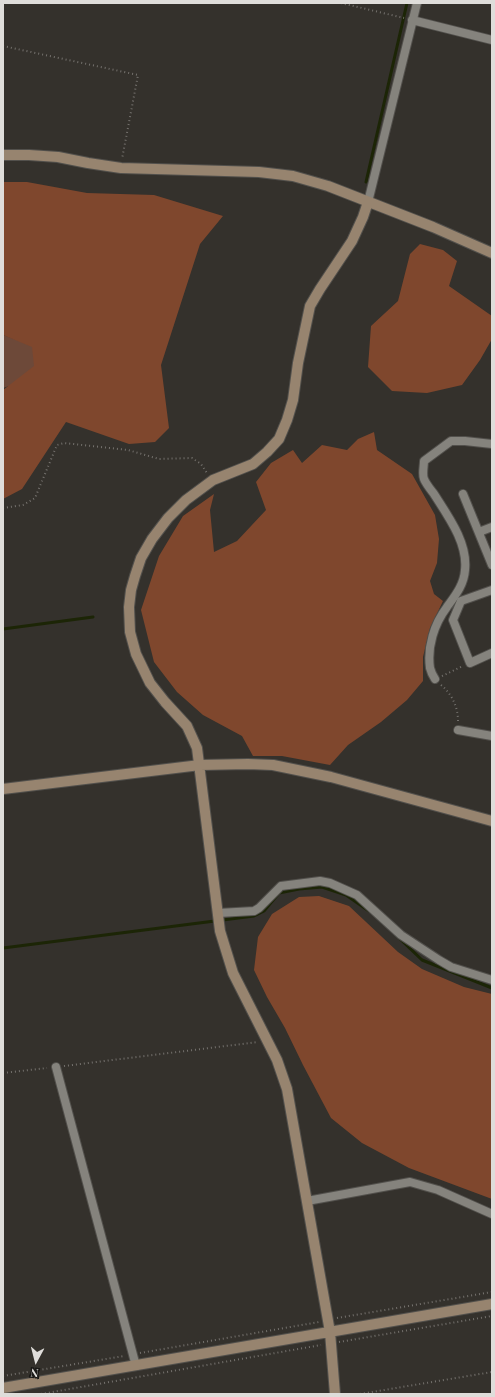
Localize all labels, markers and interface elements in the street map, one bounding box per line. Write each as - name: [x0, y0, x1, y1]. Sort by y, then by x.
- north arrow: [16, 1341, 56, 1381]
- text: N: [30, 1365, 39, 1381]

